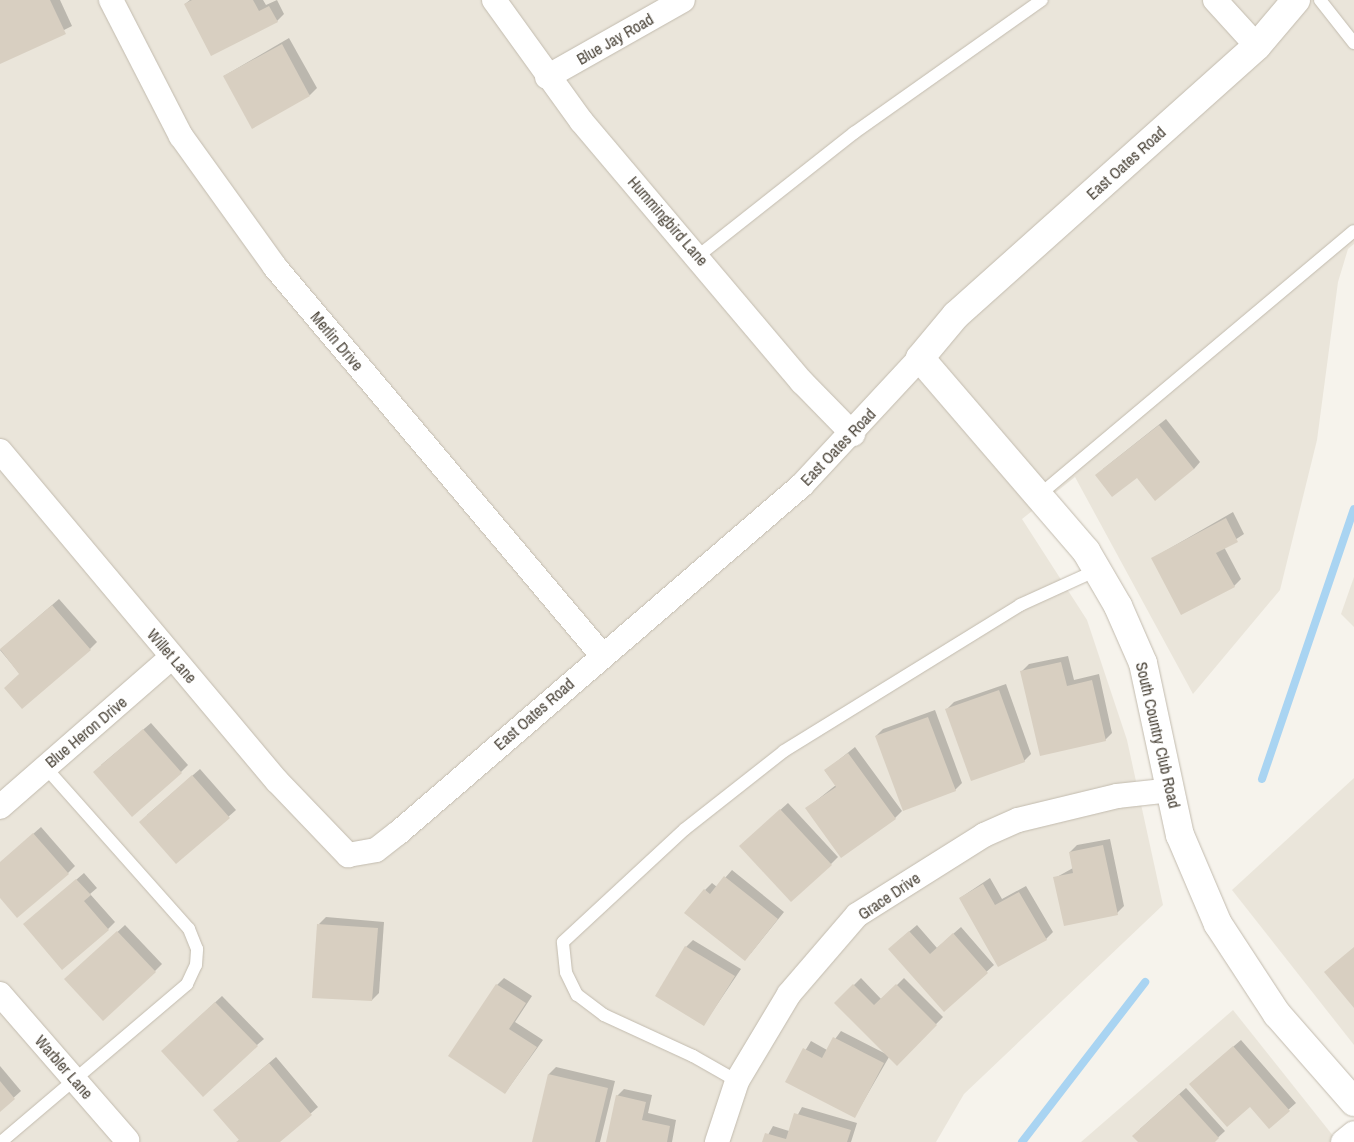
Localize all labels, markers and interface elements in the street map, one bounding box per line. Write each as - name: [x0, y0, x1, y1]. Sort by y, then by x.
- street label: Blue Jay Road: [573, 9, 657, 69]
- street label: East Oates Road: [1082, 122, 1170, 204]
- street label: Hummingbird Lane: [624, 172, 712, 270]
- street label: Merlin Drive: [307, 307, 367, 375]
- street label: East Oates Road: [796, 404, 880, 490]
- street label: Willet Lane: [143, 625, 201, 687]
- street label: South Country Club Road: [1132, 660, 1184, 810]
- street label: East Oates Road: [490, 674, 578, 754]
- street label: Blue Heron Drive: [41, 692, 131, 772]
- street label: Grace Drive: [854, 868, 924, 924]
- street label: Warbler Lane: [31, 1031, 97, 1103]

